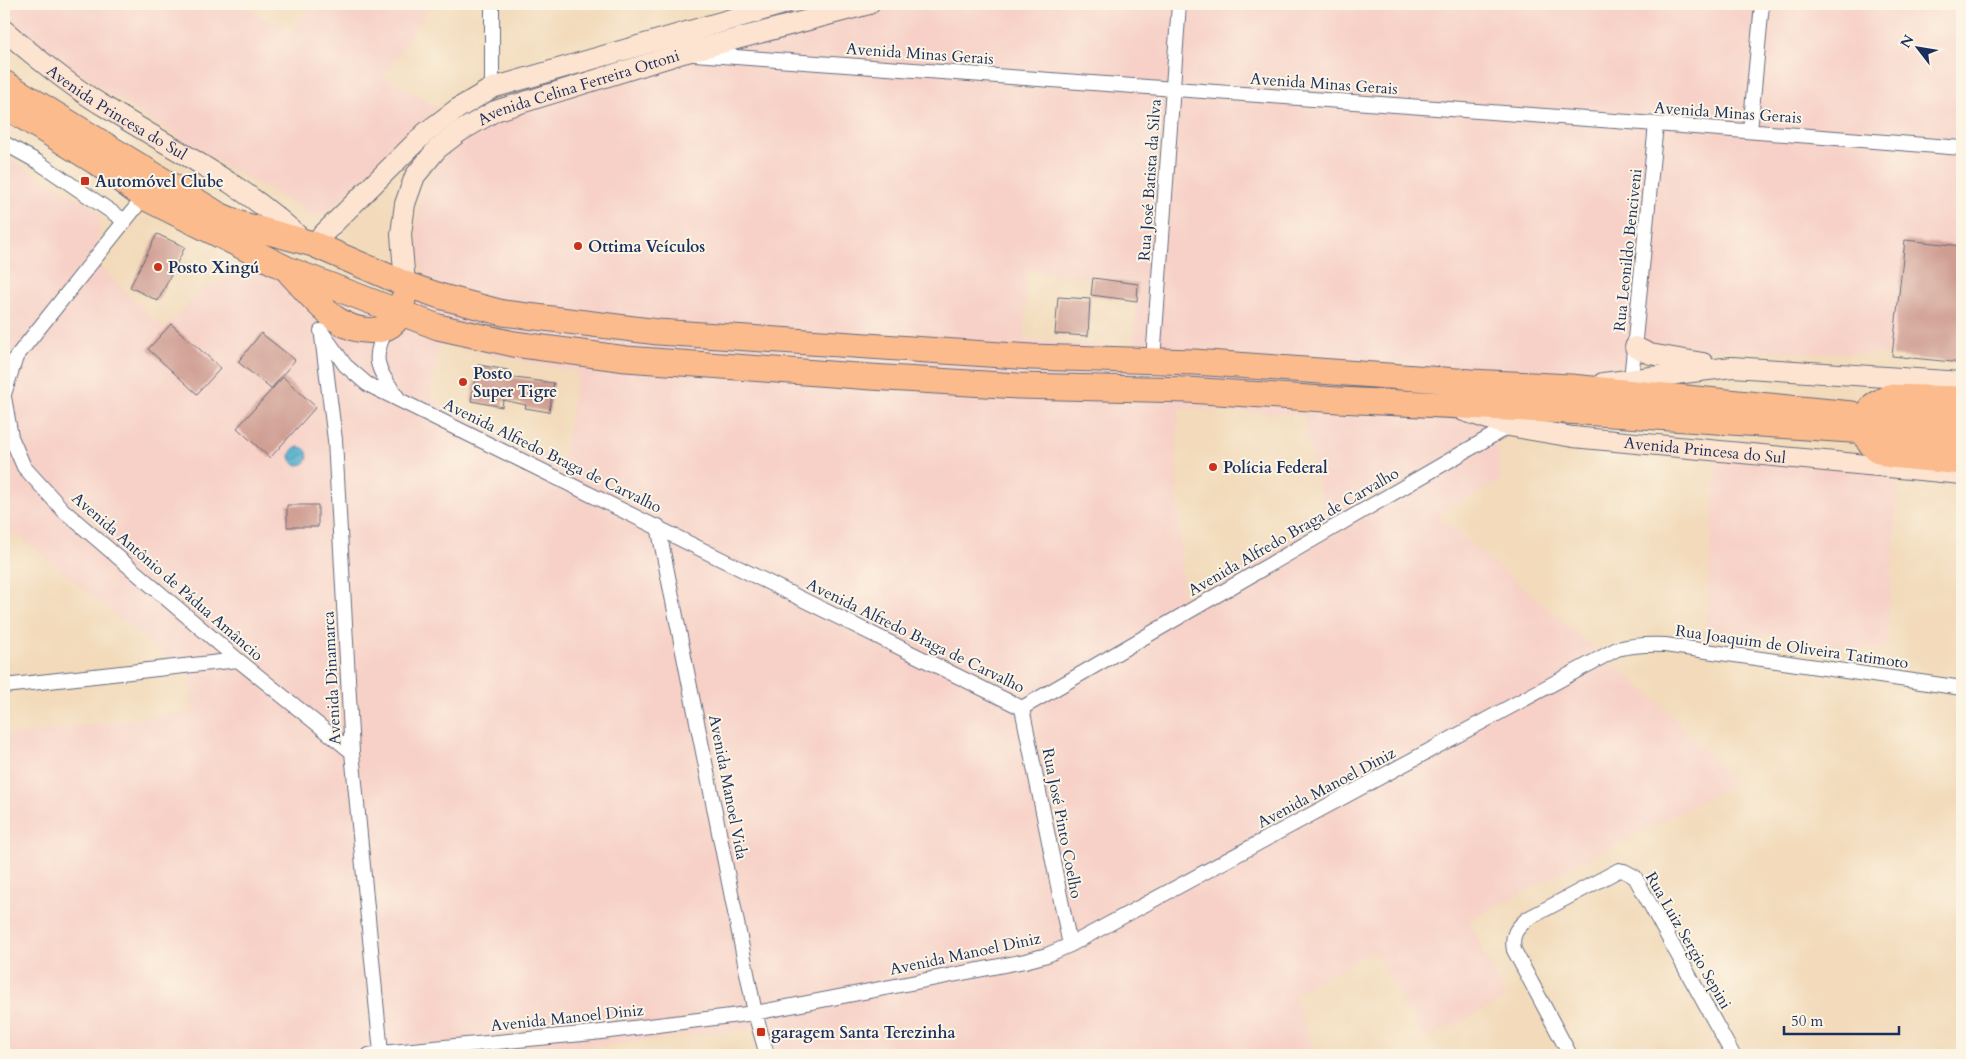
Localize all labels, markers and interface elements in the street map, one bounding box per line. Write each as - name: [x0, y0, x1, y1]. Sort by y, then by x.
- north arrow: [1894, 22, 1944, 72]
- text: N: [1896, 31, 1919, 52]
- street label: Avenida Minas Gerais: [845, 38, 994, 70]
- street label: Avenida Celina Ferreira Ottoni: [473, 45, 683, 131]
- street label: Avenida Princesa do Sul: [42, 60, 191, 165]
- street label: Avenida Minas Gerais: [1249, 68, 1398, 100]
- street label: Avenida Minas Gerais: [1653, 97, 1802, 129]
- street label: Rua José Batista da Silva: [1133, 98, 1167, 262]
- street label: Rua Leonildo Benciveni: [1608, 167, 1648, 333]
- place label: Automóvel Clube: [95, 171, 224, 193]
- marker: Automóvel Clube: [79, 175, 91, 187]
- place label: Ottima Veículos: [588, 236, 705, 258]
- marker: Ottima Veículos: [572, 240, 584, 252]
- place label: Posto Xingú: [168, 257, 259, 279]
- marker: Posto Xingú: [152, 261, 164, 273]
- place label: Posto Super Tigre: [473, 363, 557, 403]
- marker: Posto Super Tigre: [457, 376, 469, 388]
- street label: Avenida Alfredo Braga de Carvalho: [440, 393, 666, 519]
- street label: Avenida Princesa do Sul: [1623, 432, 1787, 469]
- place label: Polícia Federal: [1223, 457, 1328, 479]
- marker: Polícia Federal: [1207, 461, 1219, 473]
- street label: Avenida Alfredo Braga de Carvalho: [1184, 462, 1403, 601]
- street label: Avenida Antônio de Pádua Amâncio: [67, 487, 268, 666]
- street label: Avenida Alfredo Braga de Carvalho: [803, 573, 1029, 699]
- street label: Avenida Dinamarca: [318, 610, 346, 745]
- street label: Rua Joaquim de Oliveira Tatimoto: [1674, 620, 1910, 674]
- street label: Avenida Manoel Vida: [703, 713, 753, 862]
- street label: Avenida Manoel Diniz: [1253, 742, 1399, 834]
- street label: Rua José Pinto Coelho: [1037, 746, 1087, 901]
- street label: Rua Luiz Sergio Sepini: [1640, 868, 1737, 1014]
- street label: Avenida Manoel Diniz: [888, 927, 1043, 981]
- street label: Avenida Manoel Diniz: [490, 999, 645, 1037]
- scale bar: [1784, 1004, 1898, 1036]
- text: 50 m: [1791, 1011, 1823, 1031]
- place label: garagem Santa Terezinha: [771, 1022, 955, 1044]
- marker: garagem Santa Terezinha: [755, 1026, 767, 1038]

